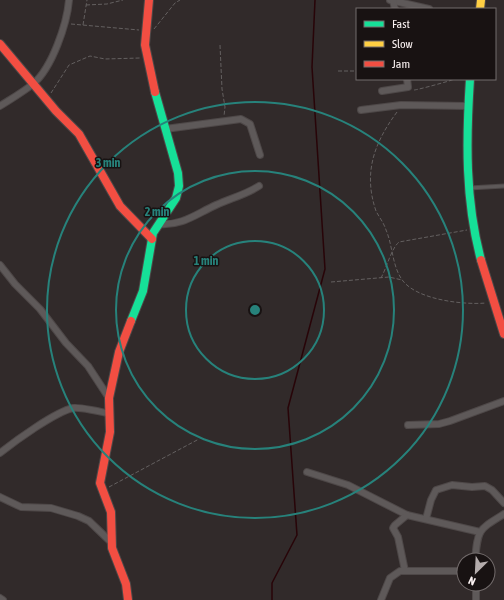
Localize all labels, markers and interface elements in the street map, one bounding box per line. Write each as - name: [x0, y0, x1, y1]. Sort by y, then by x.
- legend: [356, 8, 496, 80]
- text: Fast: [392, 17, 410, 31]
- text: Slow: [392, 37, 413, 51]
- text: Jam: [392, 57, 410, 71]
- text: 3 min: [96, 156, 120, 170]
- text: 2 min: [145, 205, 169, 219]
- text: 1 min: [194, 254, 218, 268]
- centre of rings: [248, 303, 262, 317]
- north arrow: [456, 552, 496, 592]
- text: N: [467, 574, 477, 588]

